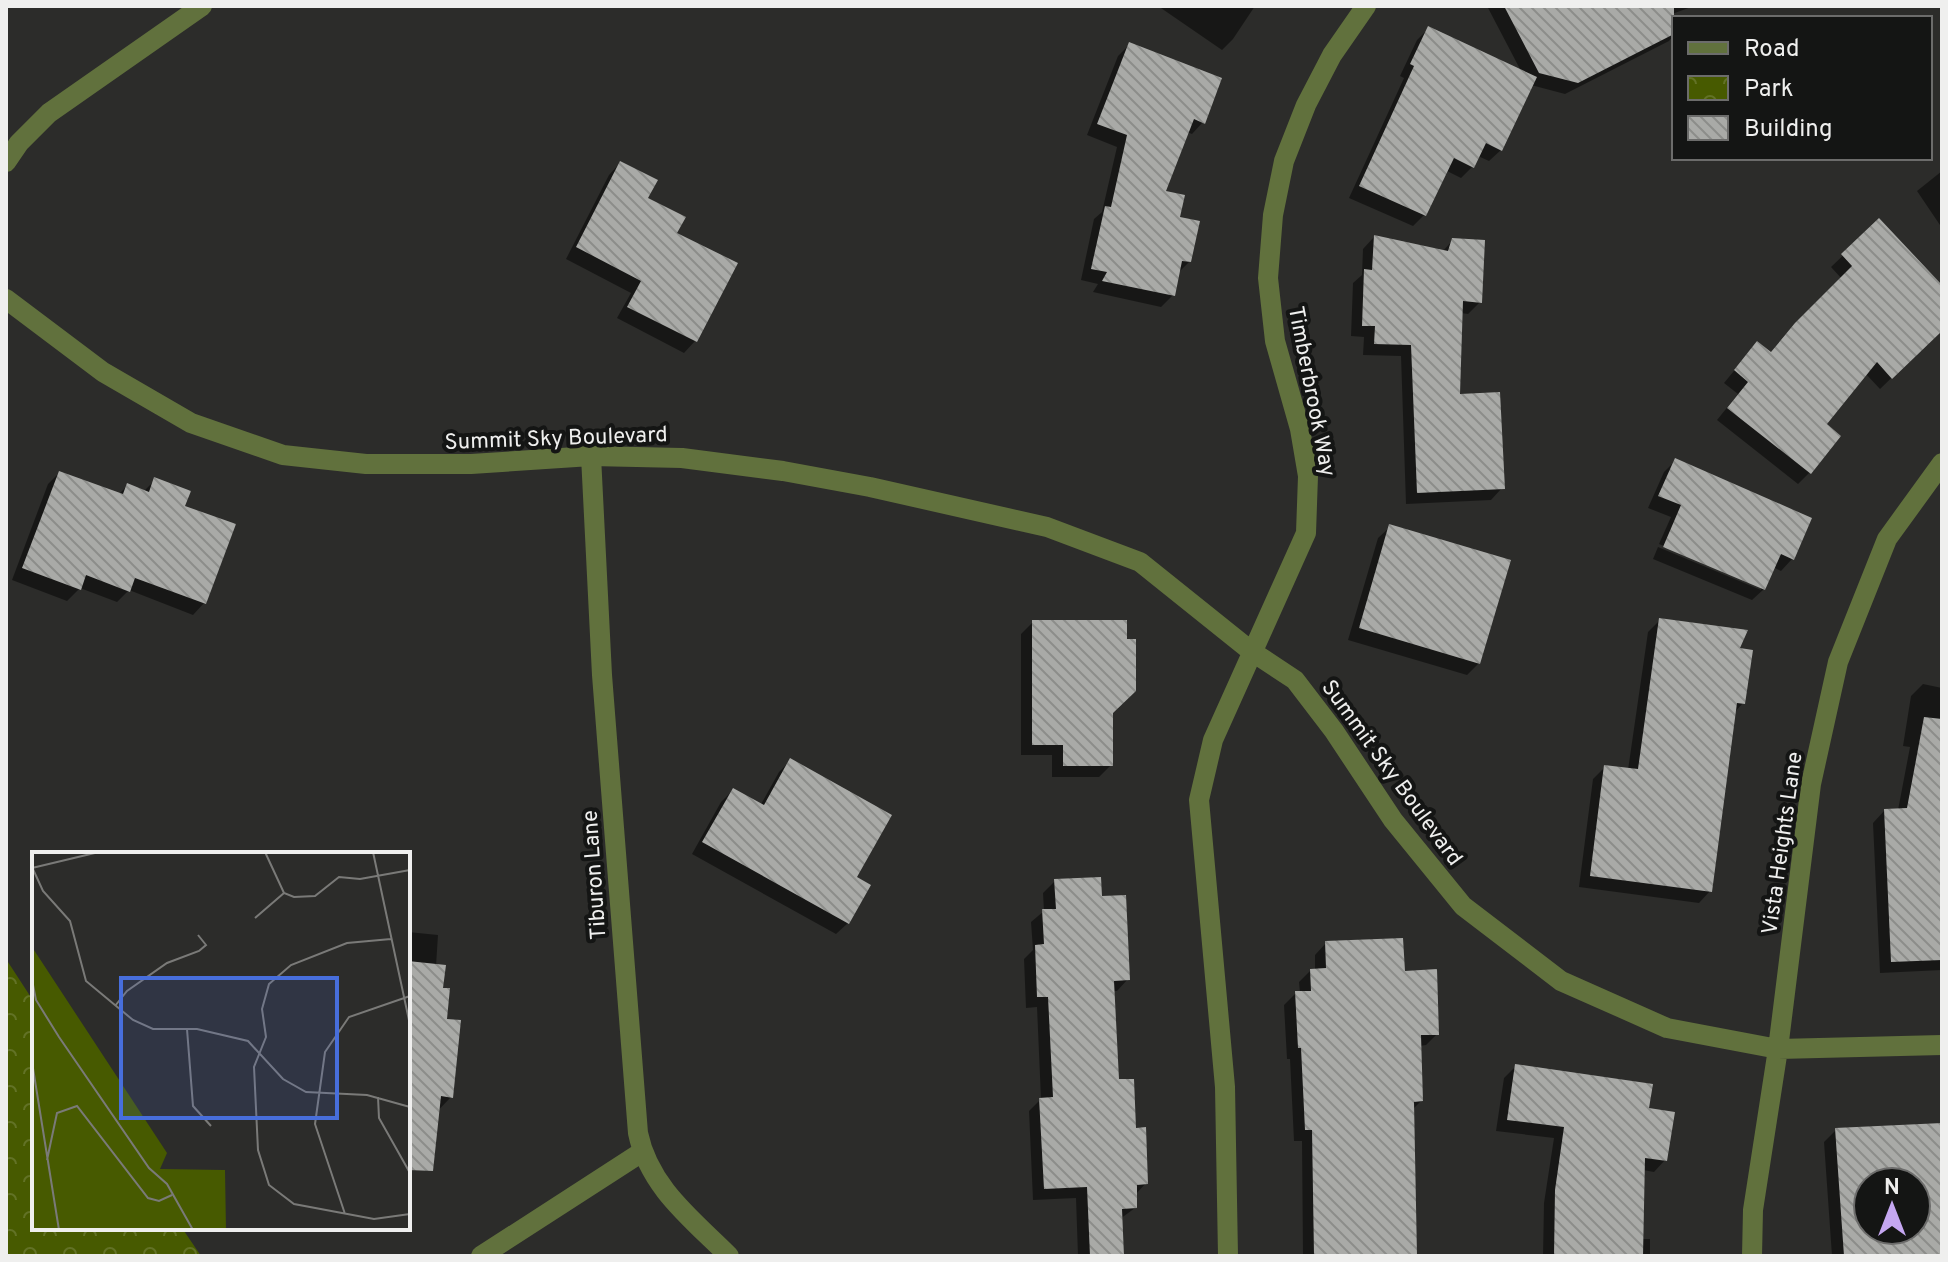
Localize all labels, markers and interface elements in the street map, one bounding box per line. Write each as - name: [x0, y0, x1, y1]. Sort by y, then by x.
- legend: [1672, 16, 1932, 160]
- text: Road: [1744, 35, 1800, 65]
- text: Park: [1744, 75, 1794, 105]
- text: Building: [1744, 115, 1833, 145]
- street label: Timberbrook Way: [1281, 304, 1340, 479]
- street label: Summit Sky Boulevard: [444, 422, 668, 457]
- street label: Summit Sky Boulevard: [1314, 675, 1467, 872]
- street label: Vista Heights Lane: [1757, 750, 1810, 937]
- street label: Tiburon Lane: [578, 809, 613, 940]
- inset map: [32, 852, 410, 1230]
- north arrow: [1852, 1166, 1932, 1246]
- text: N: [1884, 1175, 1900, 1202]

